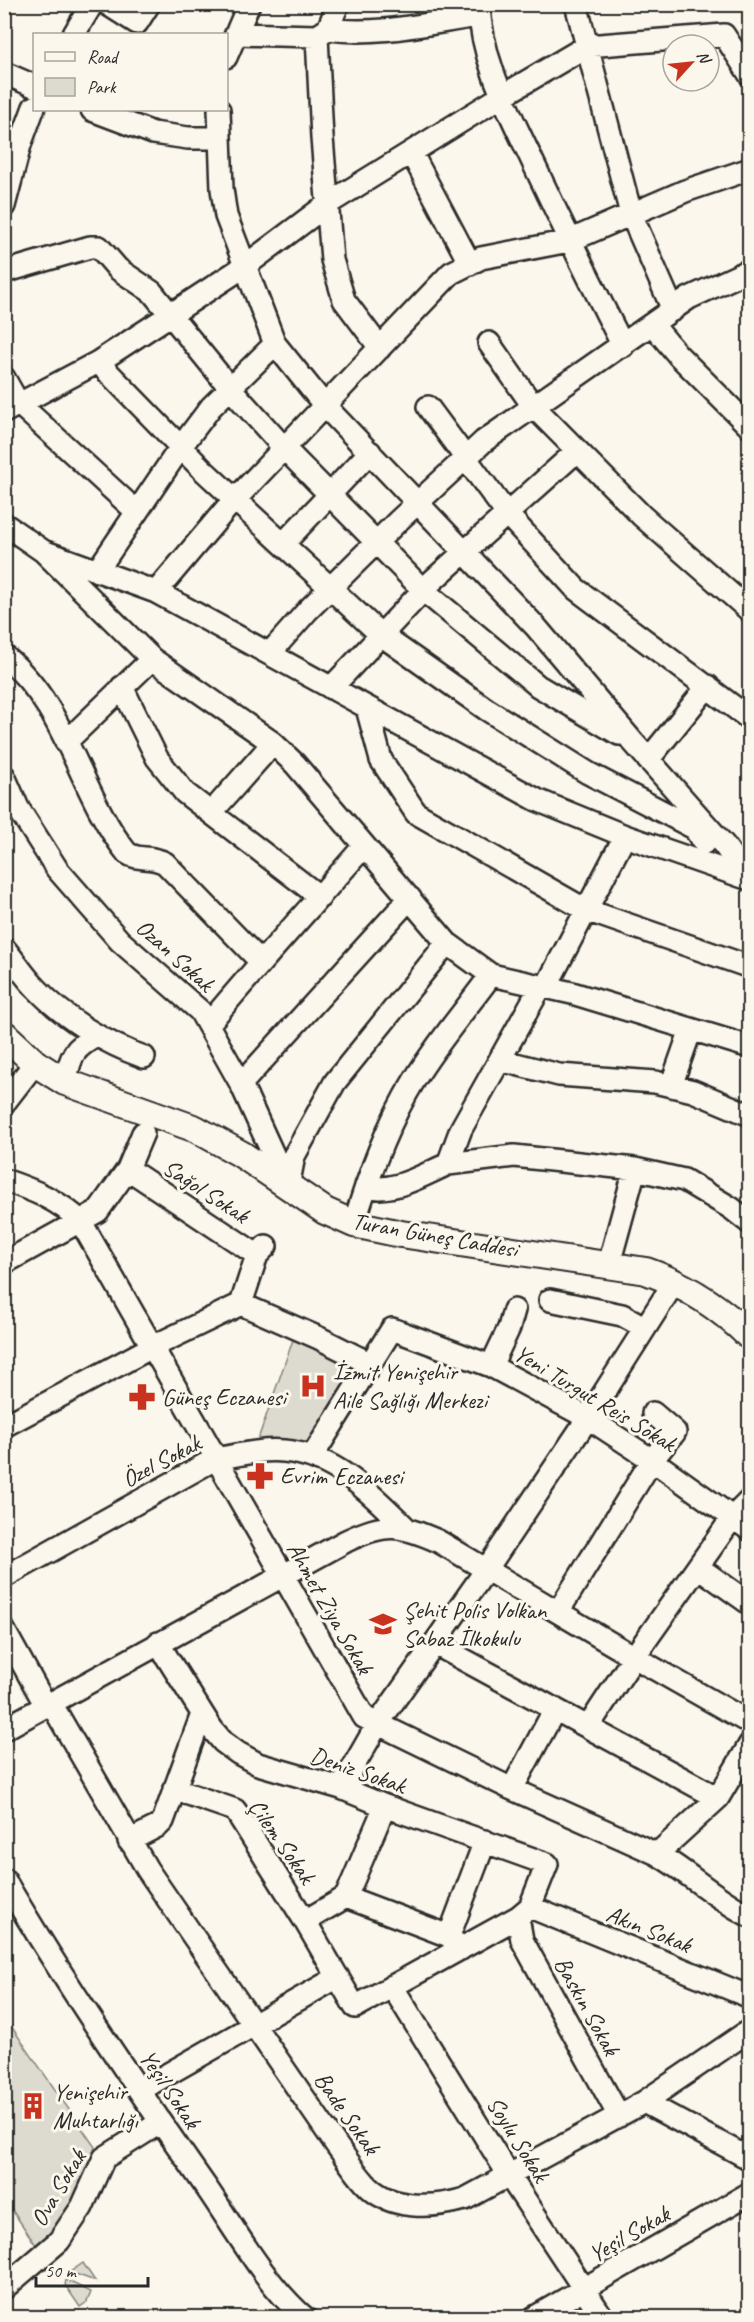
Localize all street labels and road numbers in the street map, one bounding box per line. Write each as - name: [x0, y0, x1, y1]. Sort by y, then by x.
- street label: Ozan Sokak: [130, 912, 222, 999]
- street label: Sağol Sokak: [157, 1152, 256, 1231]
- street label: Turan Güneş Caddesi: [350, 1206, 523, 1265]
- street label: Yeni Turgut Reis Sokak: [509, 1338, 683, 1459]
- street label: Özel Sokak: [117, 1427, 207, 1494]
- street label: Ahmet Ziya Sokak: [280, 1537, 381, 1681]
- street label: Deniz Sokak: [306, 1740, 412, 1801]
- street label: Çilem Sokak: [242, 1793, 323, 1891]
- street label: Akın Sokak: [602, 1898, 698, 1960]
- street label: Baskın Sokak: [548, 1951, 627, 2062]
- street label: Yeşil Sokak: [133, 2044, 208, 2136]
- street label: Bade Sokak: [308, 2066, 388, 2162]
- street label: Soylu Sokak: [480, 2091, 557, 2189]
- street label: Ova Sokak: [23, 2142, 94, 2232]
- street label: Yeşil Sokak: [583, 2198, 677, 2269]

